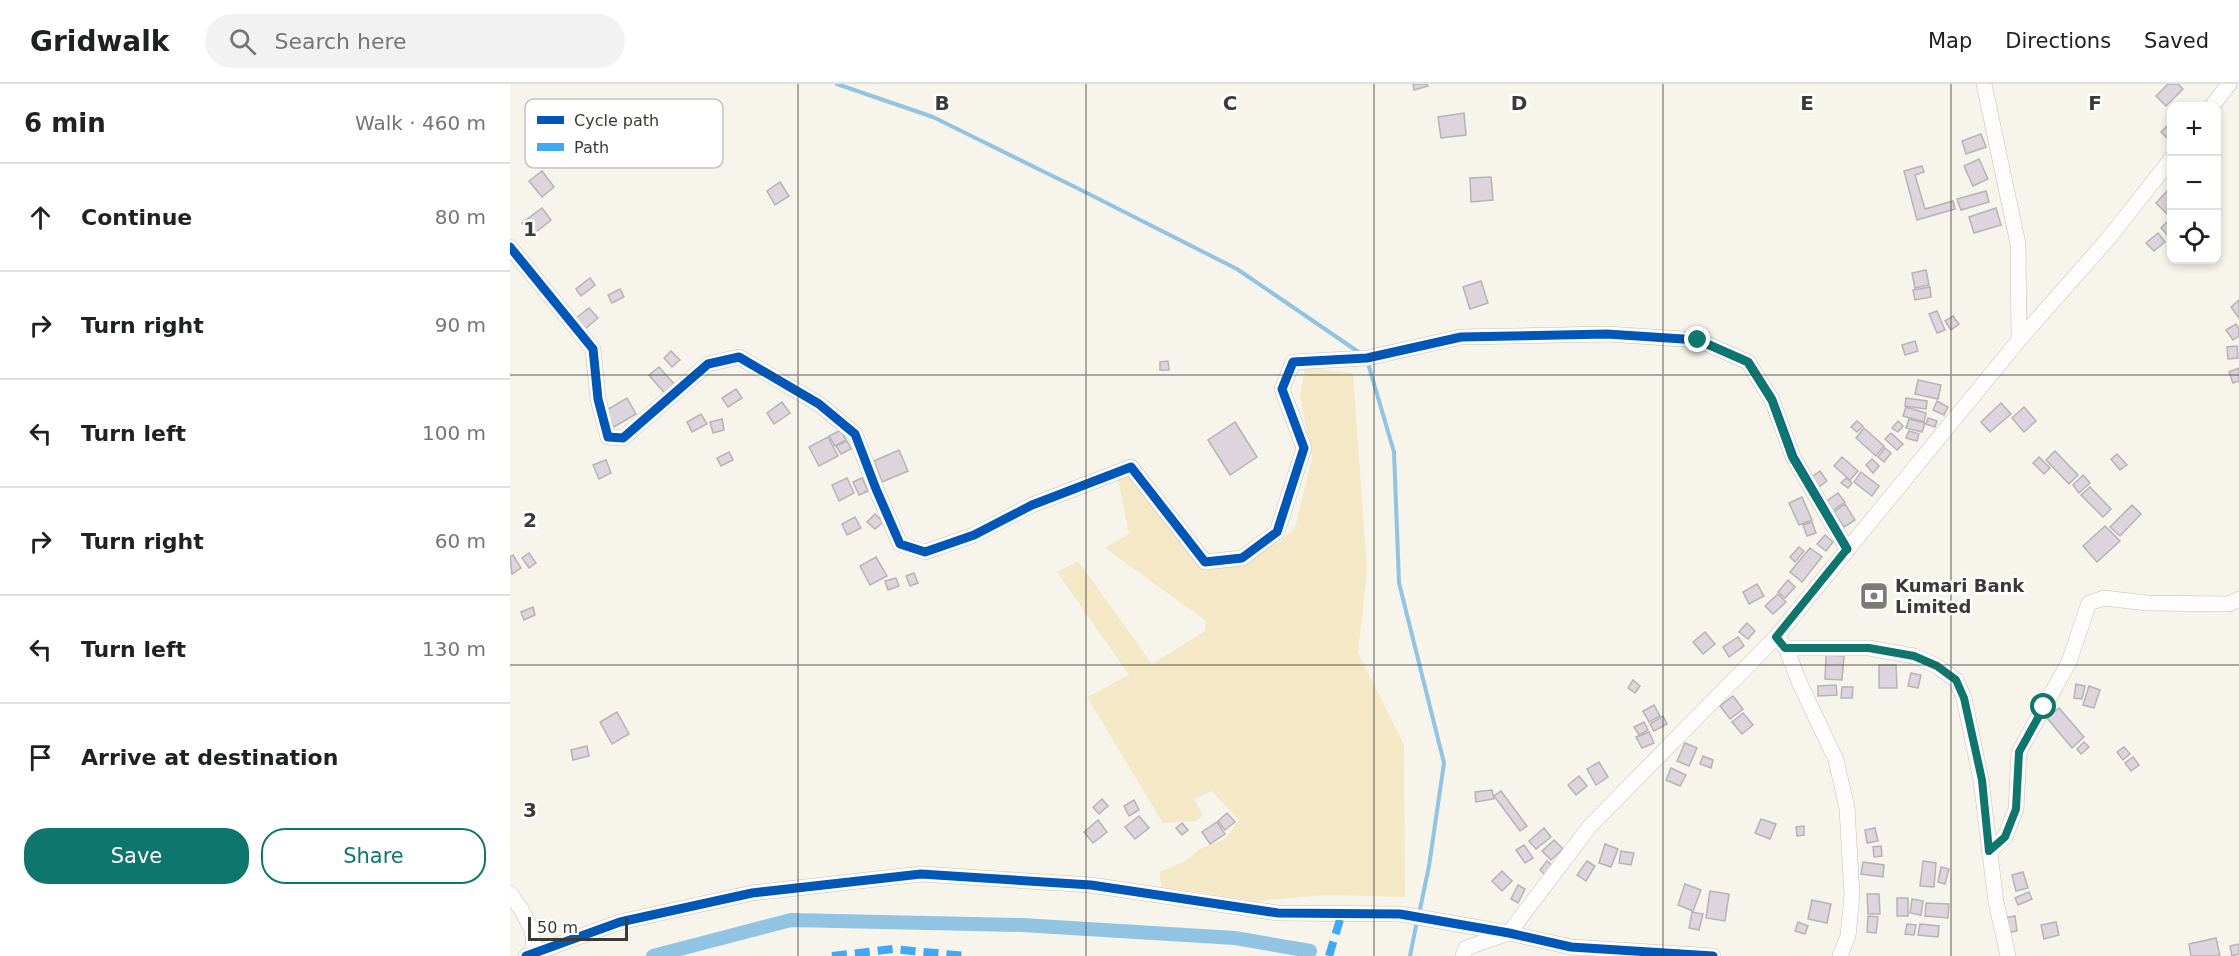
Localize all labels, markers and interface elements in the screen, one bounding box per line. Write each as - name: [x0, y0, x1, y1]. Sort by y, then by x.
- search box: [205, 14, 625, 68]
- text: Gridwalk: [30, 25, 169, 58]
- icon: search: [226, 25, 259, 58]
- text: Search here: [274, 29, 407, 54]
- text: Map: [1928, 29, 1972, 53]
- text: Directions: [2005, 29, 2111, 53]
- text: Saved: [2144, 29, 2209, 53]
- text: B: [934, 91, 950, 115]
- text: C: [1223, 91, 1237, 115]
- text: D: [1511, 91, 1527, 115]
- text: E: [1800, 91, 1814, 115]
- text: F: [2088, 91, 2102, 115]
- legend: [525, 99, 723, 168]
- map controls: [2167, 102, 2221, 264]
- button: +: [2167, 102, 2221, 156]
- text: 6 min: [24, 108, 106, 138]
- text: Walk · 460 m: [355, 111, 486, 135]
- text: Cycle path: [574, 111, 659, 130]
- text: Path: [574, 138, 609, 157]
- button: −: [2167, 156, 2221, 210]
- icon: ahead: [24, 201, 57, 234]
- text: Continue: [81, 205, 192, 230]
- text: 80 m: [435, 205, 486, 229]
- button: locate: [2167, 210, 2221, 264]
- text: 1: [523, 217, 537, 241]
- icon: right: [24, 309, 57, 342]
- text: Turn right: [81, 313, 204, 338]
- text: 90 m: [435, 313, 486, 337]
- route end: [1684, 326, 1710, 352]
- icon: left: [24, 417, 57, 450]
- text: Turn left: [81, 421, 186, 446]
- text: 100 m: [422, 421, 486, 445]
- text: 2: [523, 508, 537, 532]
- icon: right: [24, 525, 57, 558]
- text: Turn right: [81, 529, 204, 554]
- text: 60 m: [435, 529, 486, 553]
- place label: Kumari Bank Limited: [1895, 575, 2025, 617]
- bank icon: Kumari Bank Limited: [1858, 580, 1890, 612]
- icon: left: [24, 633, 57, 666]
- text: Turn left: [81, 637, 186, 662]
- text: 130 m: [422, 637, 486, 661]
- route start: [2030, 693, 2056, 719]
- icon: arrive: [24, 741, 57, 774]
- text: Arrive at destination: [81, 745, 338, 770]
- text: 3: [523, 798, 537, 822]
- button: Save: [24, 828, 249, 884]
- button: Share: [261, 828, 486, 884]
- scale bar: [528, 914, 628, 942]
- text: 50 m: [537, 918, 578, 937]

